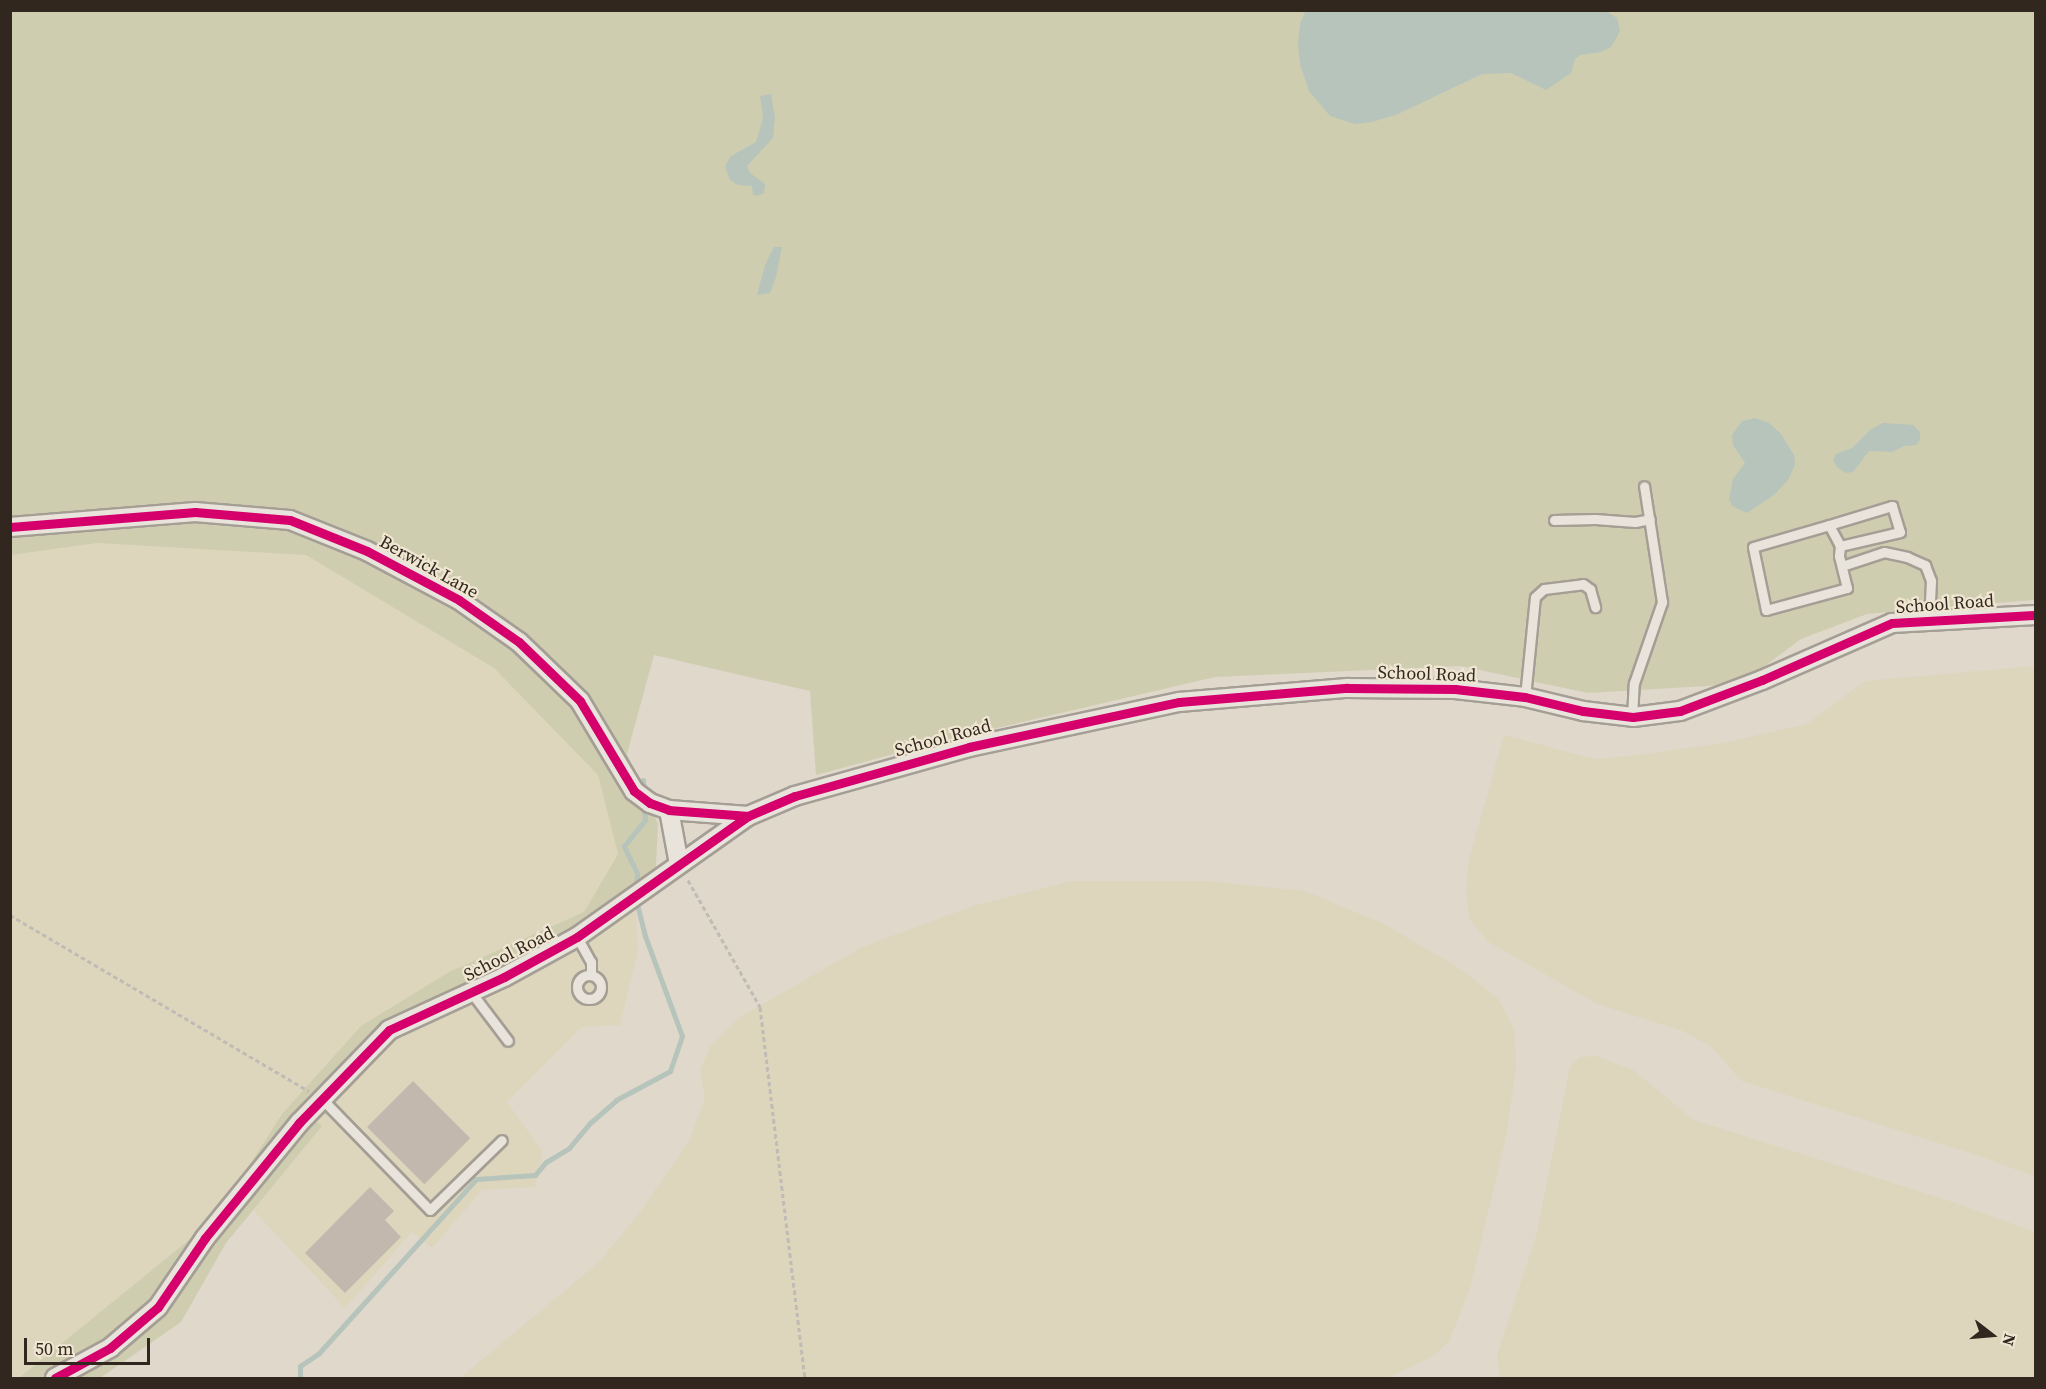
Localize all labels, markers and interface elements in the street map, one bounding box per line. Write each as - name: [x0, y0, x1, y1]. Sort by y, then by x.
- street label: Berwick Lane: [376, 531, 482, 603]
- street label: School Road: [1895, 590, 1995, 618]
- street label: School Road: [1377, 661, 1477, 687]
- street label: School Road: [893, 715, 993, 761]
- street label: School Road: [460, 922, 558, 986]
- north arrow: [1962, 1305, 2022, 1365]
- scale bar: [27, 1326, 153, 1364]
- text: N: [1997, 1331, 2021, 1349]
- text: 50 m: [35, 1336, 73, 1361]

